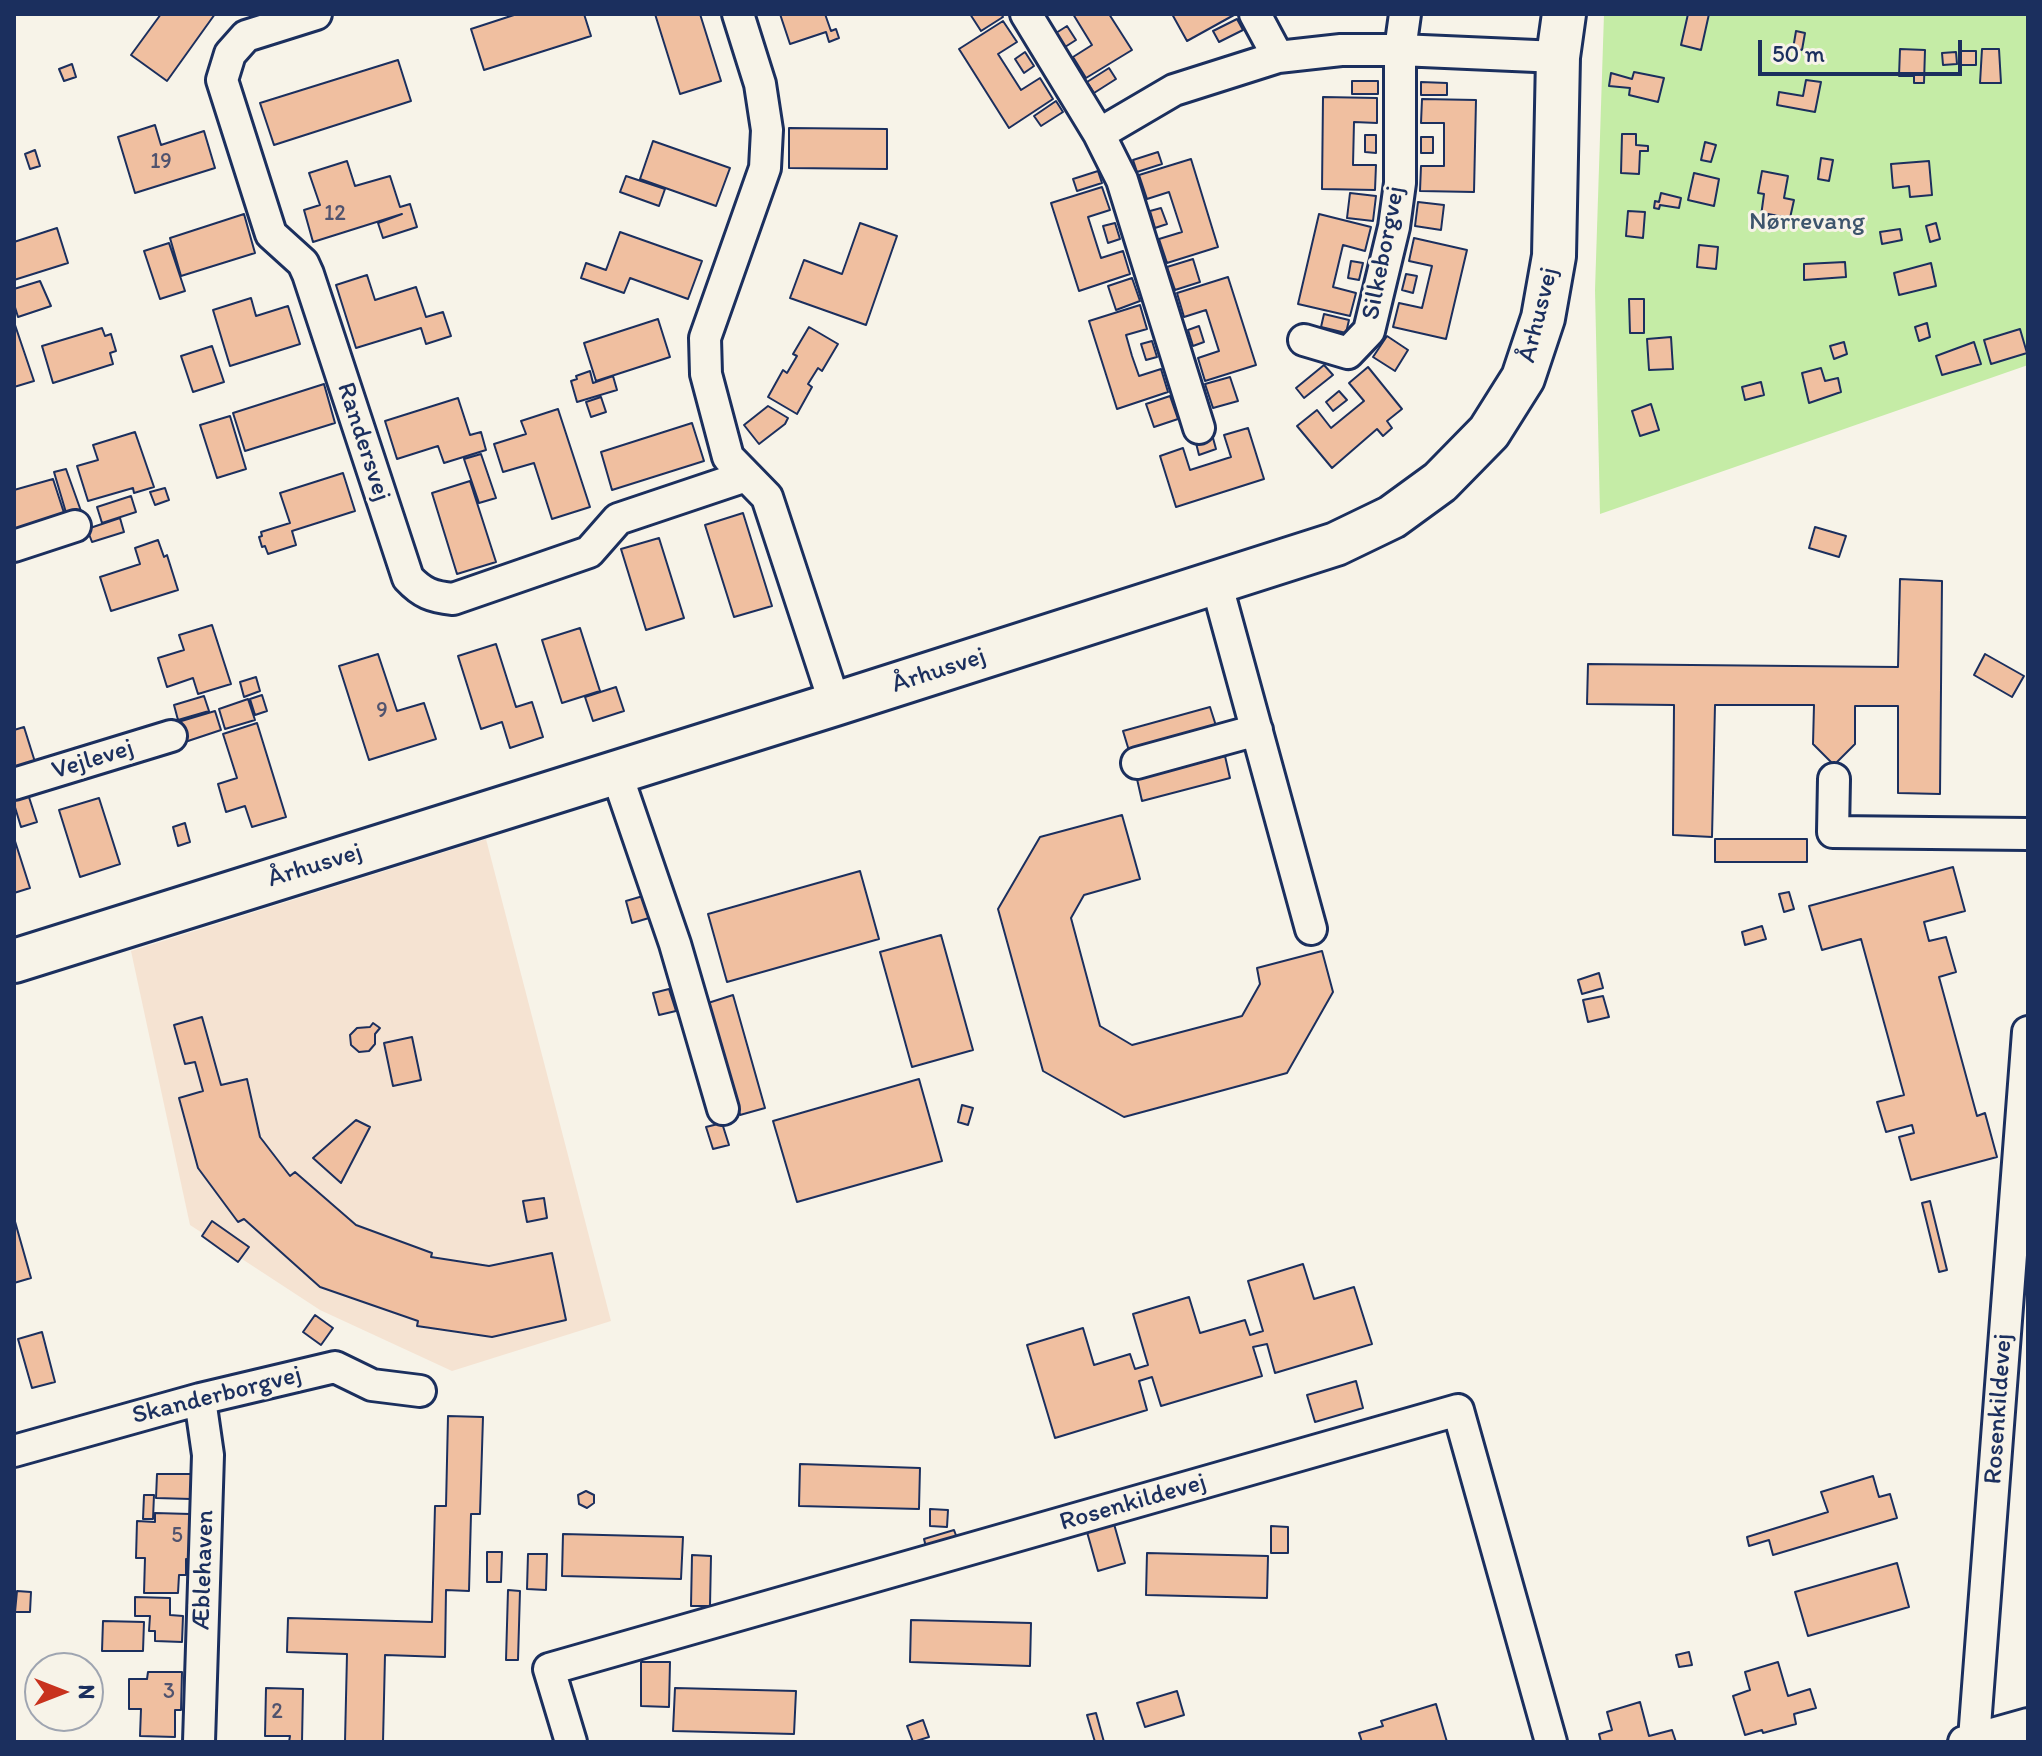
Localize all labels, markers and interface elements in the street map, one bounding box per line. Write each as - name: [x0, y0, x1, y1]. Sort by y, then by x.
- scale bar: [1762, 24, 1966, 74]
- text: 50 m: [1772, 39, 1825, 68]
- house number: 19: [150, 149, 172, 175]
- street label: Silkeborgvej: [1356, 184, 1412, 322]
- house number: 12: [324, 201, 346, 227]
- park label: Nørrevang: [1749, 206, 1865, 238]
- street label: Århusvej: [1512, 264, 1566, 366]
- street label: Randersvej: [329, 379, 397, 505]
- street label: Århusvej: [888, 641, 990, 701]
- house number: 9: [376, 698, 388, 724]
- street label: Vejlevej: [48, 733, 138, 787]
- street label: Århusvej: [264, 837, 366, 895]
- street label: Rosenkildevej: [1978, 1333, 2020, 1485]
- street label: Skanderborgvej: [129, 1360, 305, 1432]
- street label: Rosenkildevej: [1056, 1467, 1210, 1539]
- street label: Æblehaven: [186, 1509, 222, 1631]
- house number: 5: [171, 1523, 183, 1549]
- north arrow: [24, 1652, 104, 1732]
- house number: 3: [163, 1679, 175, 1705]
- text: N: [73, 1685, 100, 1699]
- house number: 2: [271, 1699, 283, 1725]

